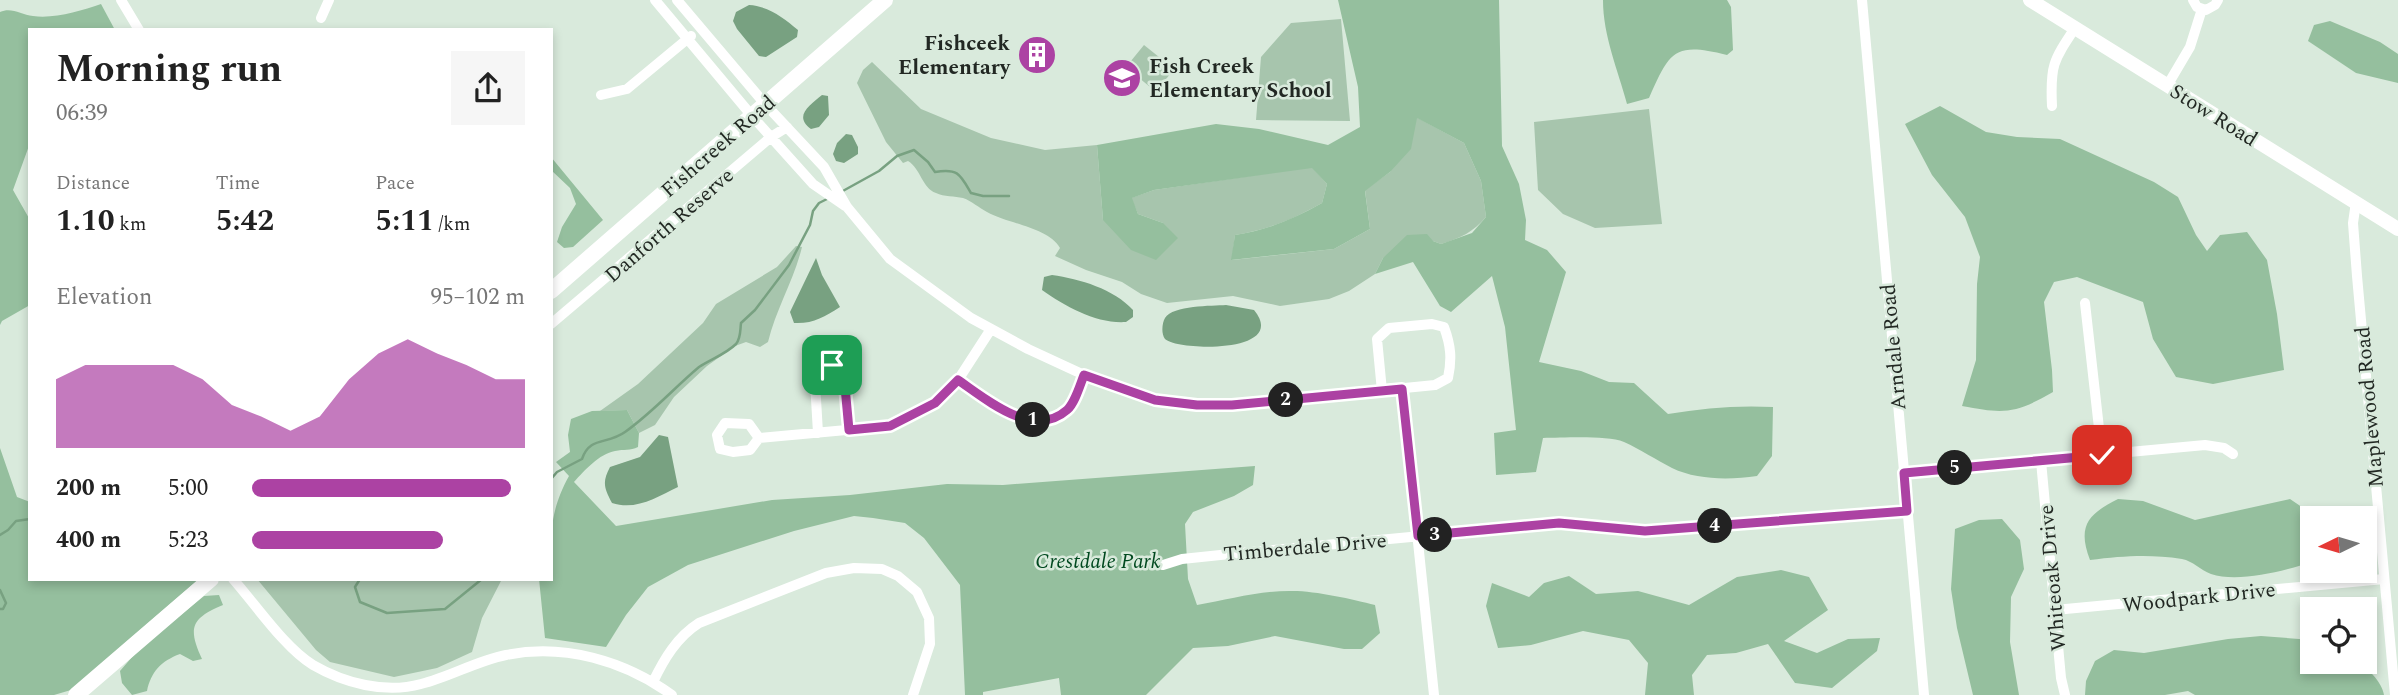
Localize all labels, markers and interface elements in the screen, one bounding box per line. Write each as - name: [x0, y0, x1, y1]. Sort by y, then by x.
- place label: Fishceek Elementary: [898, 28, 1011, 84]
- building icon: Fishceek Elementary: [1016, 34, 1058, 76]
- text: Morning run: [56, 41, 282, 99]
- button: share: [451, 51, 525, 125]
- place label: Fish Creek Elementary School: [1149, 51, 1332, 107]
- school or university icon: Fish Creek Elementary School: [1101, 57, 1143, 99]
- street label: Stow Road: [2163, 76, 2264, 156]
- street label: Fishcreek Road: [654, 88, 783, 206]
- text: 06:39: [56, 96, 108, 131]
- street label: Danforth Reserve: [598, 160, 741, 291]
- text: Distance: [56, 169, 130, 198]
- text: Time: [216, 169, 260, 198]
- text: Pace: [375, 169, 415, 198]
- text: 1.10: [56, 198, 115, 244]
- text: 5:42: [216, 198, 274, 244]
- text: 5:11: [375, 198, 434, 244]
- text: km: [115, 210, 146, 239]
- text: /km: [434, 210, 470, 239]
- text: Elevation: [56, 280, 152, 315]
- text: 95–102 m: [430, 280, 525, 315]
- street label: Arndale Road: [1873, 282, 1915, 412]
- street label: Maplewood Road: [2347, 325, 2393, 489]
- pin: [802, 335, 862, 395]
- icon: arrive: [813, 346, 851, 384]
- pin: 2: [1268, 382, 1304, 418]
- text: 2: [1280, 385, 1291, 414]
- pin: 1: [1016, 402, 1050, 438]
- text: 1: [1027, 405, 1038, 434]
- pin: [2072, 425, 2132, 485]
- icon: check: [2083, 436, 2121, 474]
- pin: 5: [1938, 450, 1972, 486]
- text: 5: [1949, 453, 1960, 482]
- text: 200 m: [56, 471, 121, 506]
- text: 5:00: [168, 471, 208, 506]
- street label: Whiteoak Drive: [2031, 503, 2075, 652]
- north arrow: [2300, 506, 2376, 583]
- map controls: [2300, 506, 2377, 674]
- pin: 4: [1698, 508, 1732, 544]
- text: 4: [1709, 511, 1720, 540]
- pin: 3: [1418, 518, 1452, 552]
- text: 3: [1429, 520, 1440, 549]
- text: 400 m: [56, 523, 121, 558]
- text: 5:23: [168, 523, 208, 558]
- street label: Timberdale Drive: [1222, 525, 1388, 571]
- park label: Crestdale Park: [1035, 546, 1161, 578]
- street label: Woodpark Drive: [2121, 574, 2277, 622]
- button: locate: [2300, 597, 2377, 674]

